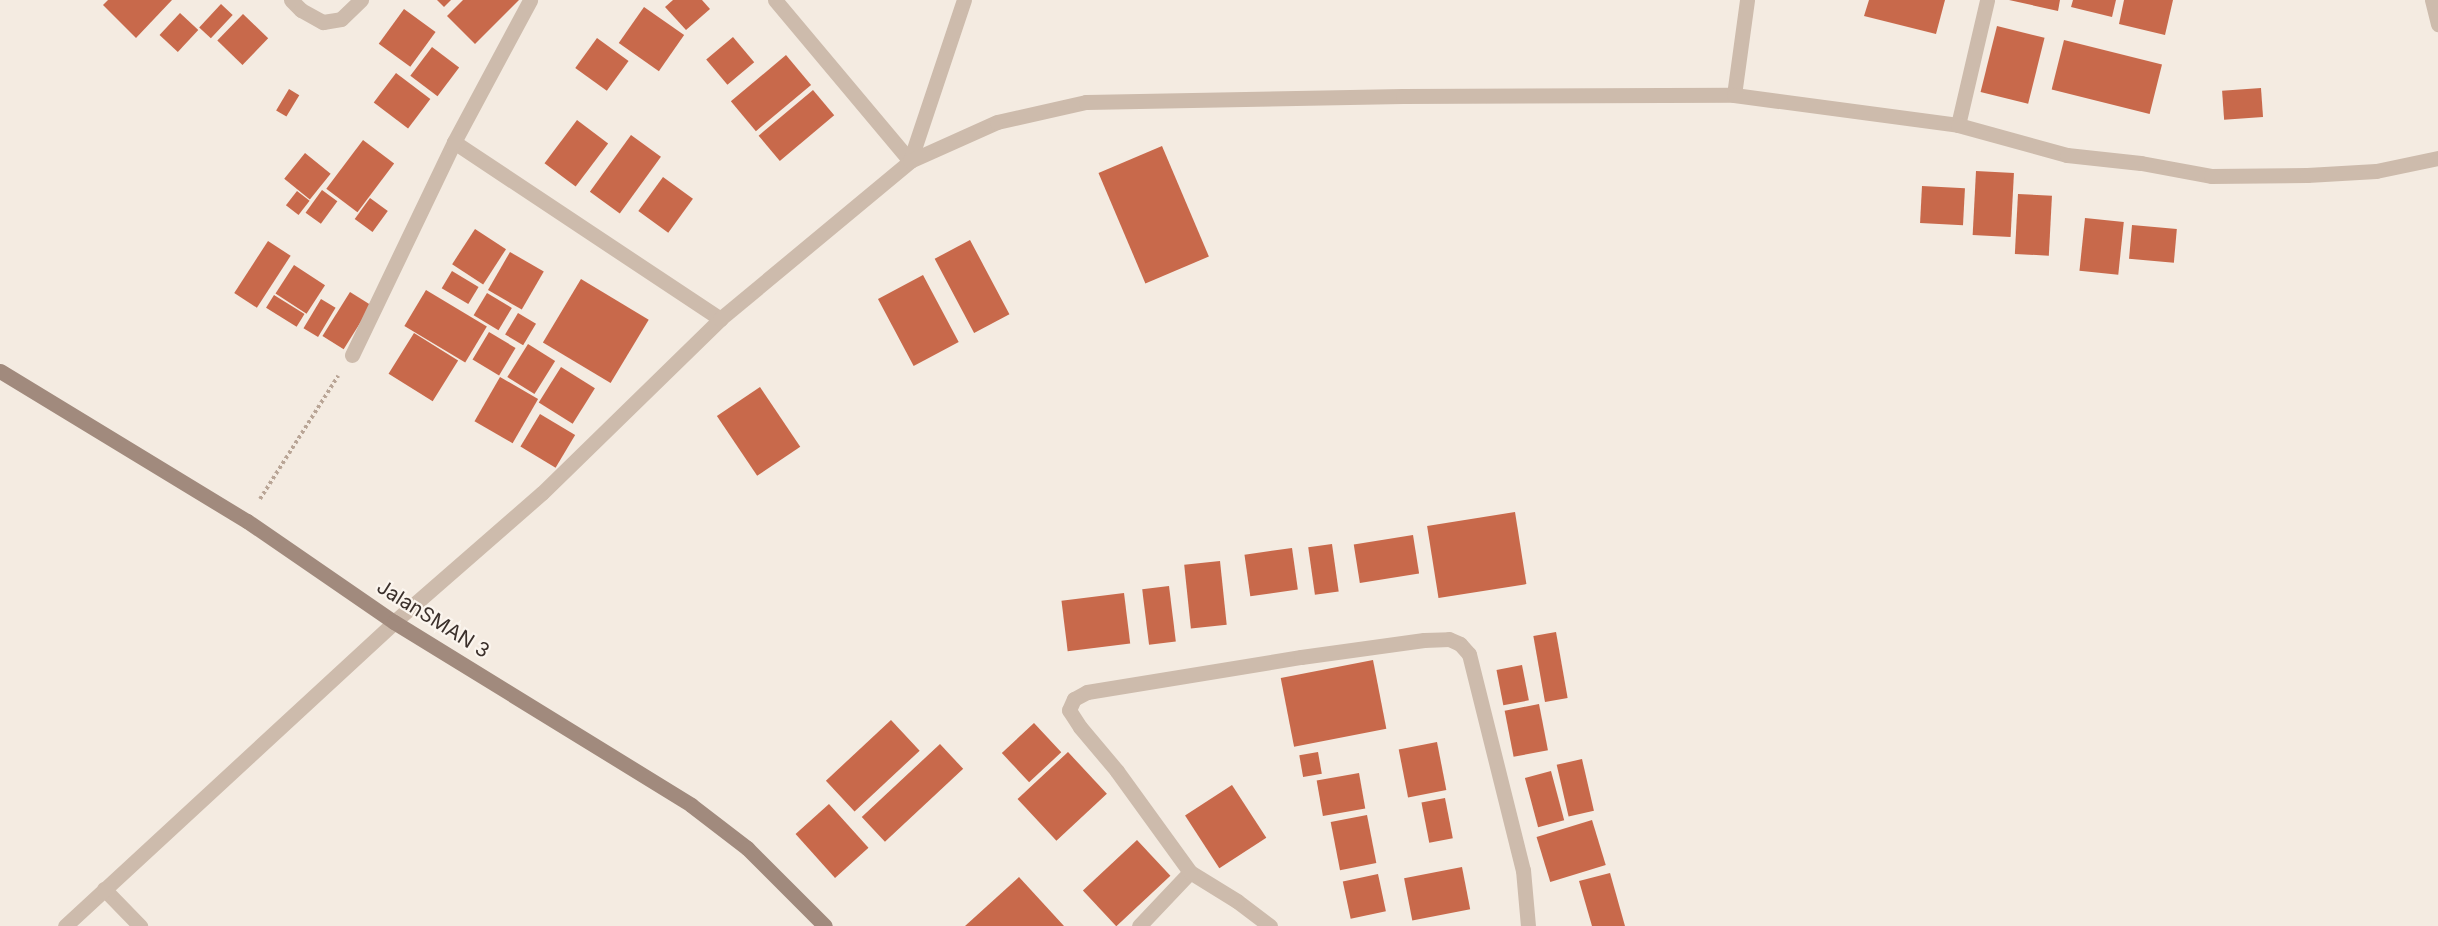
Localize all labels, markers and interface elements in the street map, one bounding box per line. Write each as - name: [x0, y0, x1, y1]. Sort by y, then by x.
- street label: JalanSMAN 3: [372, 575, 494, 663]

